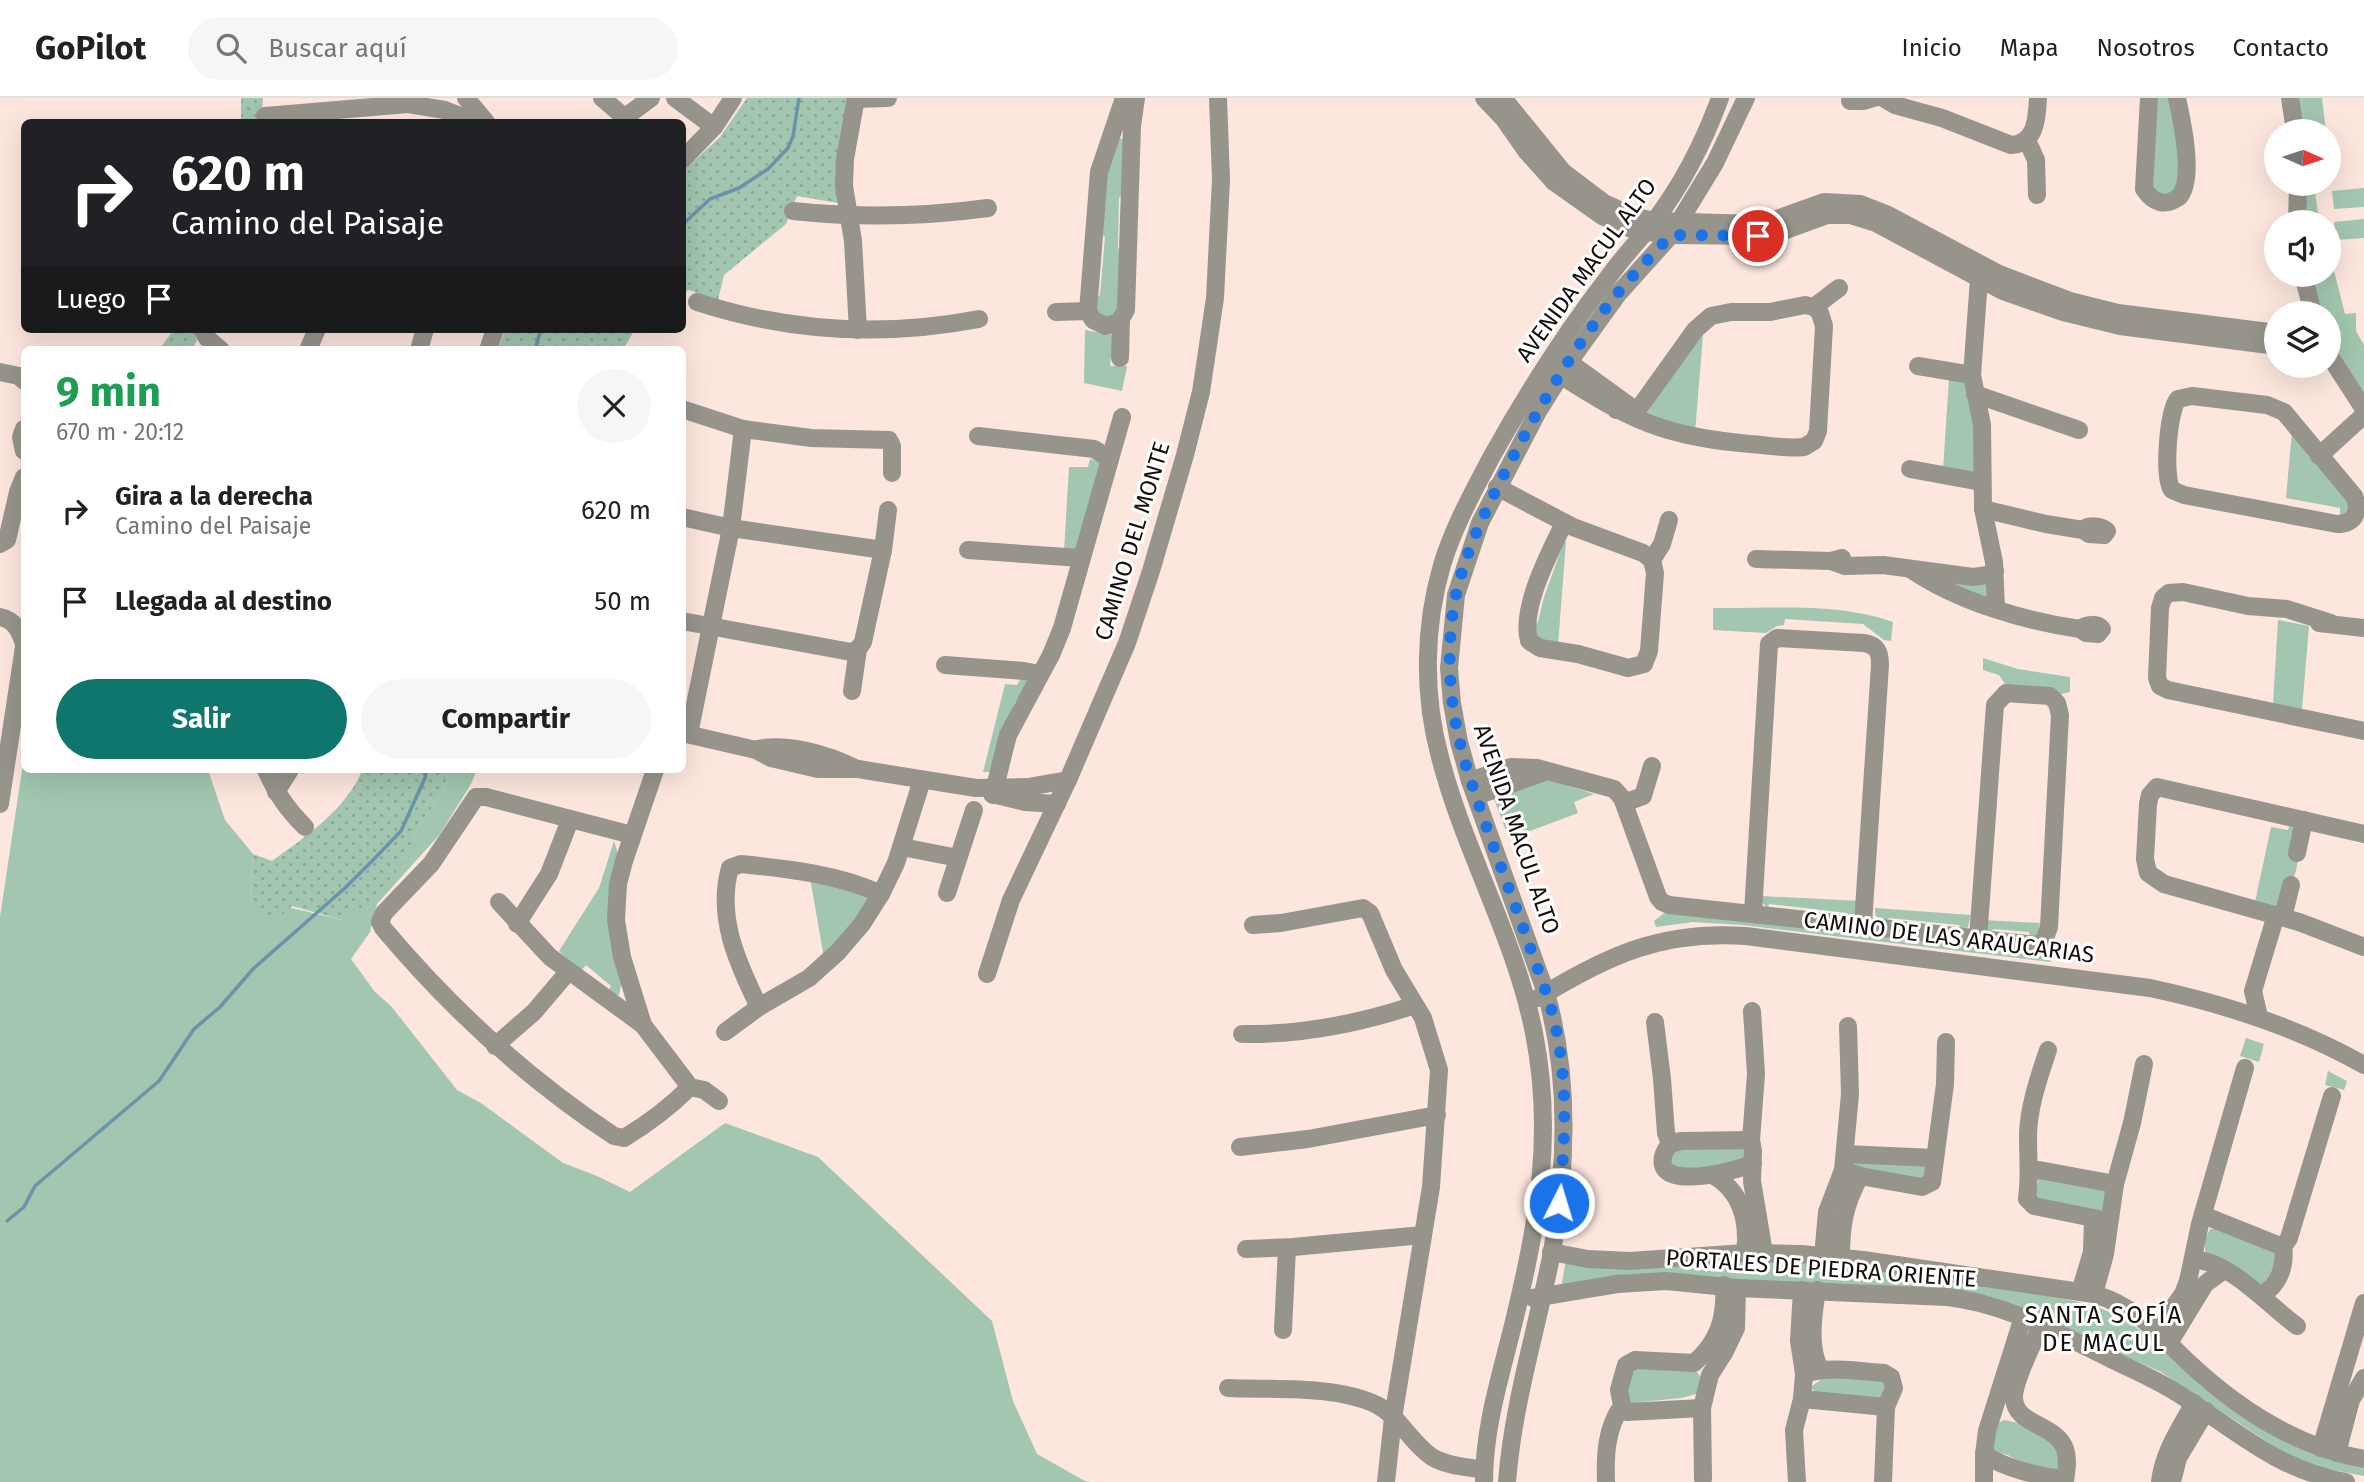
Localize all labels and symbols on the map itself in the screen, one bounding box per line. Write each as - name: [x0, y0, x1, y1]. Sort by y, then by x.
- north arrow: [2264, 119, 2342, 196]
- street label: AVENIDA MACUL ALTO: [1510, 173, 1662, 367]
- pin: [1728, 206, 1788, 266]
- street label: CAMINO DEL MONTE: [1088, 438, 1176, 644]
- street label: AVENIDA MACUL ALTO: [1468, 720, 1566, 938]
- street label: CAMINO DE LAS ARAUCARIAS: [1802, 905, 2096, 969]
- position arrow: [1522, 1166, 1596, 1240]
- street label: PORTALES DE PIEDRA ORIENTE: [1665, 1243, 1977, 1293]
- district label: SANTA SOFÍA DE MACUL: [2025, 1300, 2183, 1357]

